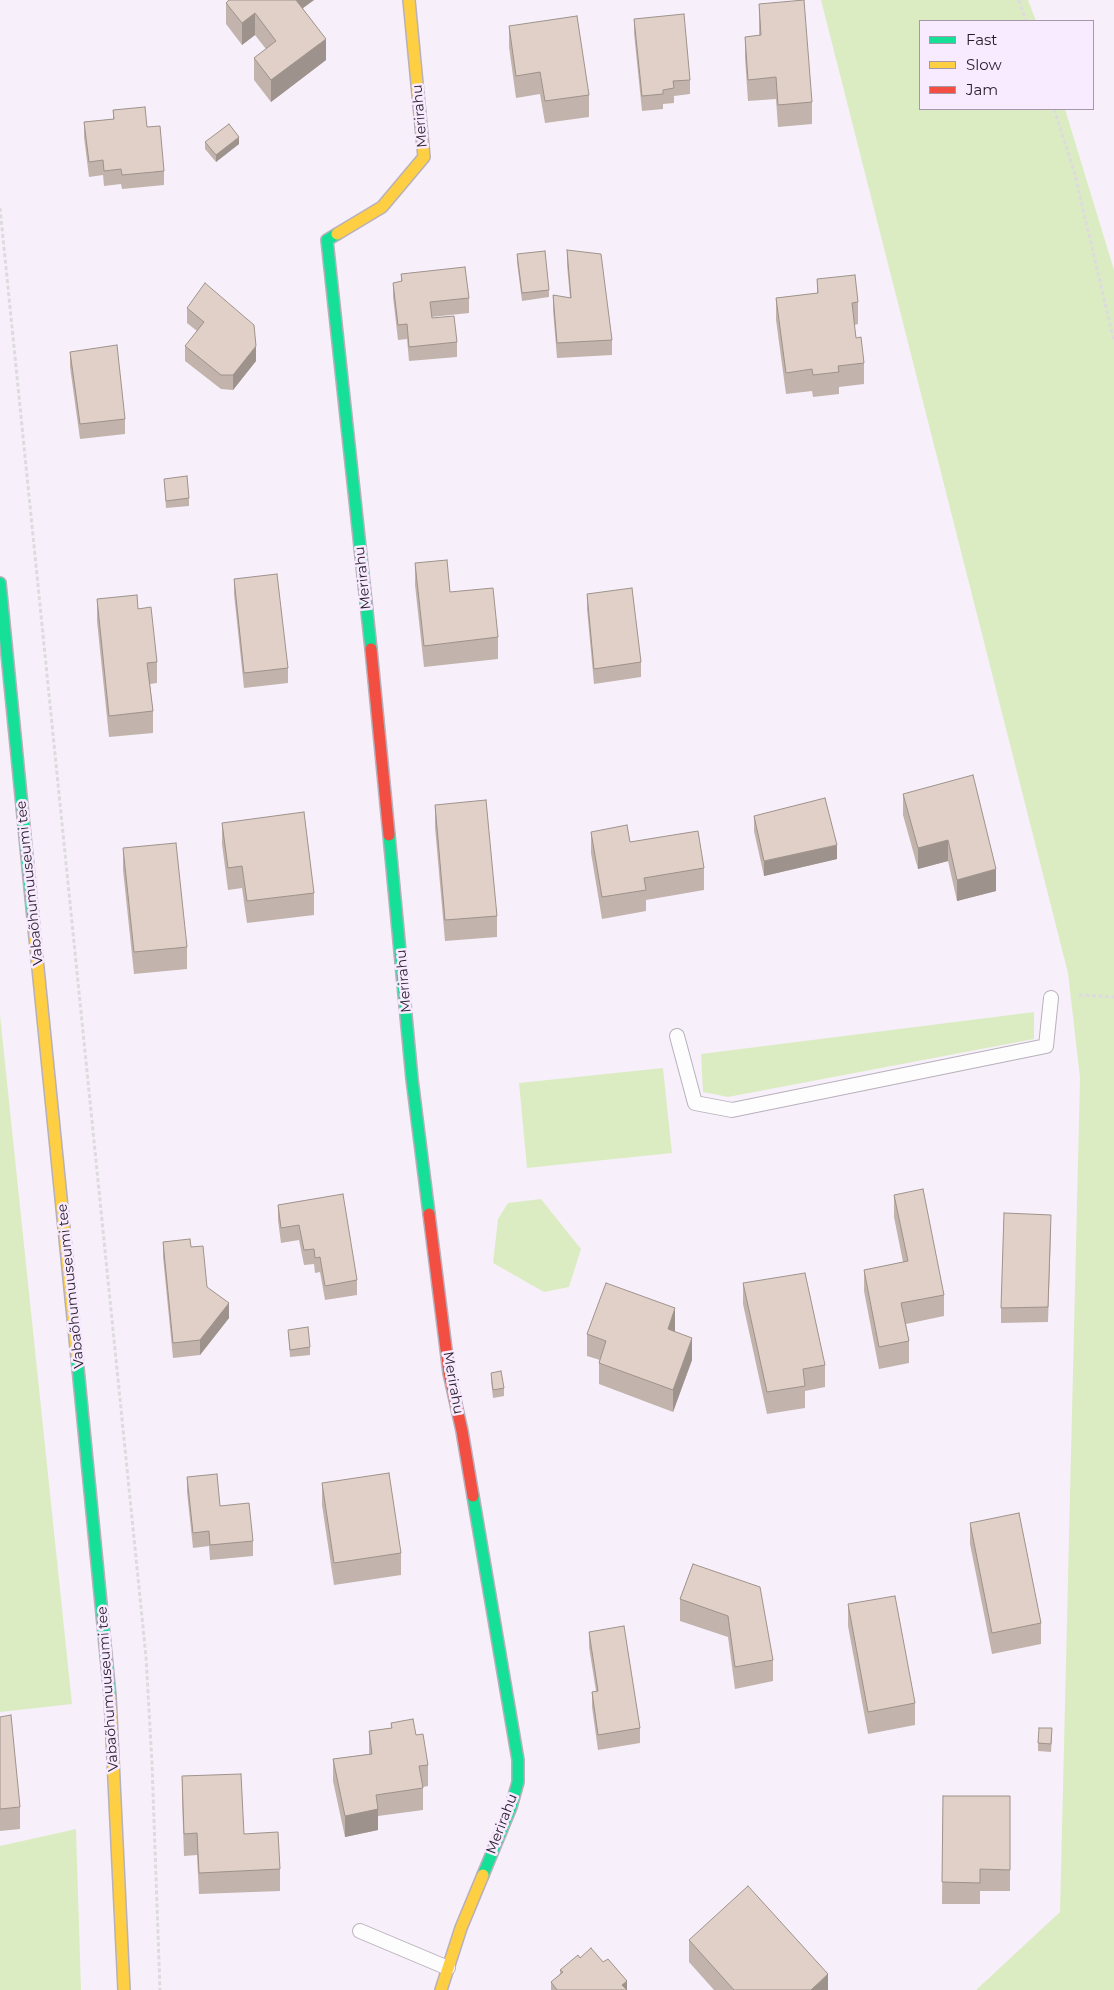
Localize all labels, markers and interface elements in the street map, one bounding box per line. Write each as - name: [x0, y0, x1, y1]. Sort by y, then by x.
- legend: [919, 20, 1094, 110]
- text: Fast: [966, 30, 997, 49]
- text: Slow: [966, 55, 1002, 74]
- text: Jam: [966, 80, 998, 99]
- street label: Merirahu: [409, 84, 431, 148]
- street label: Merirahu: [351, 546, 375, 610]
- street label: Vabaõhumuuseumi tee: [13, 800, 47, 966]
- street label: Merirahu: [393, 949, 415, 1013]
- street label: Vabaõhumuuseumi tee: [54, 1203, 88, 1369]
- street label: Merirahu: [439, 1350, 467, 1416]
- street label: Vabaõhumuuseumi tee: [94, 1606, 122, 1772]
- street label: Merirahu: [483, 1791, 521, 1857]

